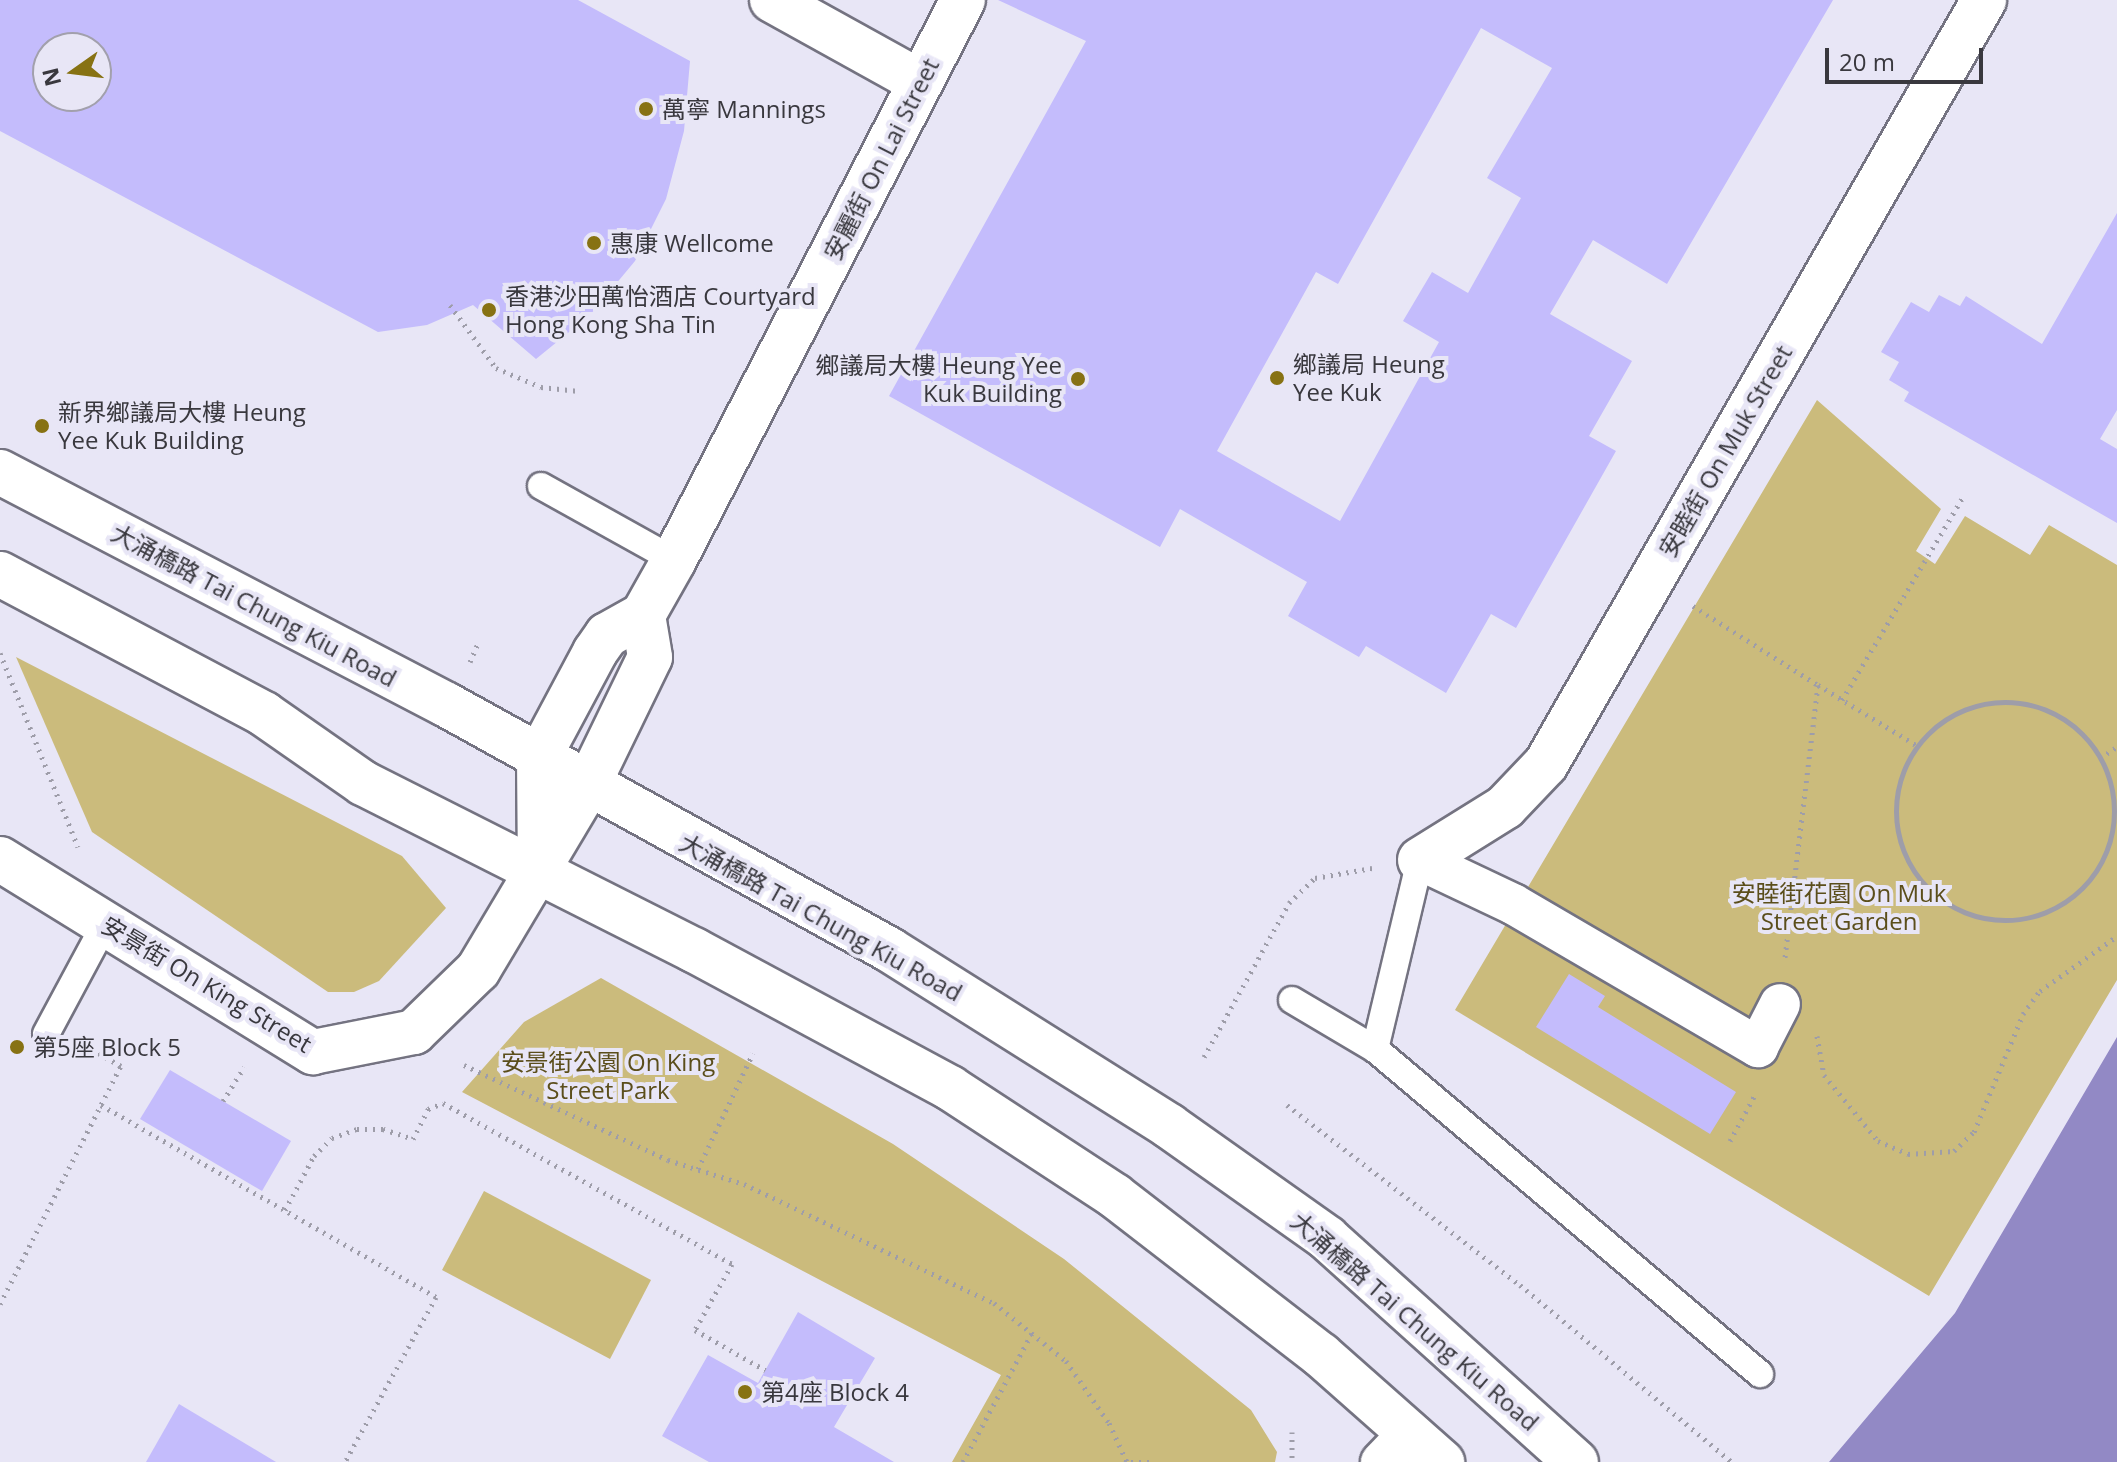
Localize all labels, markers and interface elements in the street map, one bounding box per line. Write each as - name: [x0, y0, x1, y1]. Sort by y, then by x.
- north arrow: [32, 32, 112, 112]
- scale bar: [1829, 32, 1987, 82]
- text: 20 m: [1839, 45, 1895, 78]
- street label: 安麗街 On Lai Street: [818, 53, 944, 265]
- text: N: [34, 65, 67, 90]
- place label: 萬寧 Mannings: [662, 95, 826, 123]
- marker: 萬寧 Mannings: [637, 100, 655, 118]
- place label: 惠康 Wellcome: [610, 229, 774, 257]
- marker: 惠康 Wellcome: [585, 234, 603, 252]
- place label: 香港沙田萬怡酒店 Courtyard Hong Kong Sha Tin: [505, 282, 816, 338]
- marker: 香港沙田萬怡酒店 Courtyard Hong Kong Sha Tin: [480, 301, 498, 319]
- street label: 安睦街 On Muk Street: [1653, 340, 1797, 562]
- place label: 鄉議局 Heung Yee Kuk: [1293, 350, 1445, 406]
- place label: 鄉議局大樓 Heung Yee Kuk Building: [816, 351, 1062, 407]
- marker: 鄉議局 Heung Yee Kuk: [1268, 369, 1286, 387]
- marker: 鄉議局大樓 Heung Yee Kuk Building: [1069, 370, 1087, 388]
- place label: 新界鄉議局大樓 Heung Yee Kuk Building: [58, 398, 306, 454]
- marker: 新界鄉議局大樓 Heung Yee Kuk Building: [33, 417, 51, 435]
- street label: 大涌橋路 Tai Chung Kiu Road: [107, 517, 401, 693]
- street label: 大涌橋路 Tai Chung Kiu Road: [675, 827, 967, 1007]
- park label: 安睦街花園 On Muk Street Garden: [1732, 879, 1946, 935]
- street label: 安景街 On King Street: [97, 910, 317, 1058]
- place label: 第5座 Block 5: [33, 1033, 181, 1061]
- marker: 第5座 Block 5: [8, 1038, 26, 1056]
- park label: 安景街公園 On King Street Park: [501, 1048, 715, 1104]
- street label: 大涌橋路 Tai Chung Kiu Road: [1285, 1206, 1545, 1436]
- place label: 第4座 Block 4: [761, 1378, 909, 1406]
- marker: 第4座 Block 4: [736, 1383, 754, 1401]

